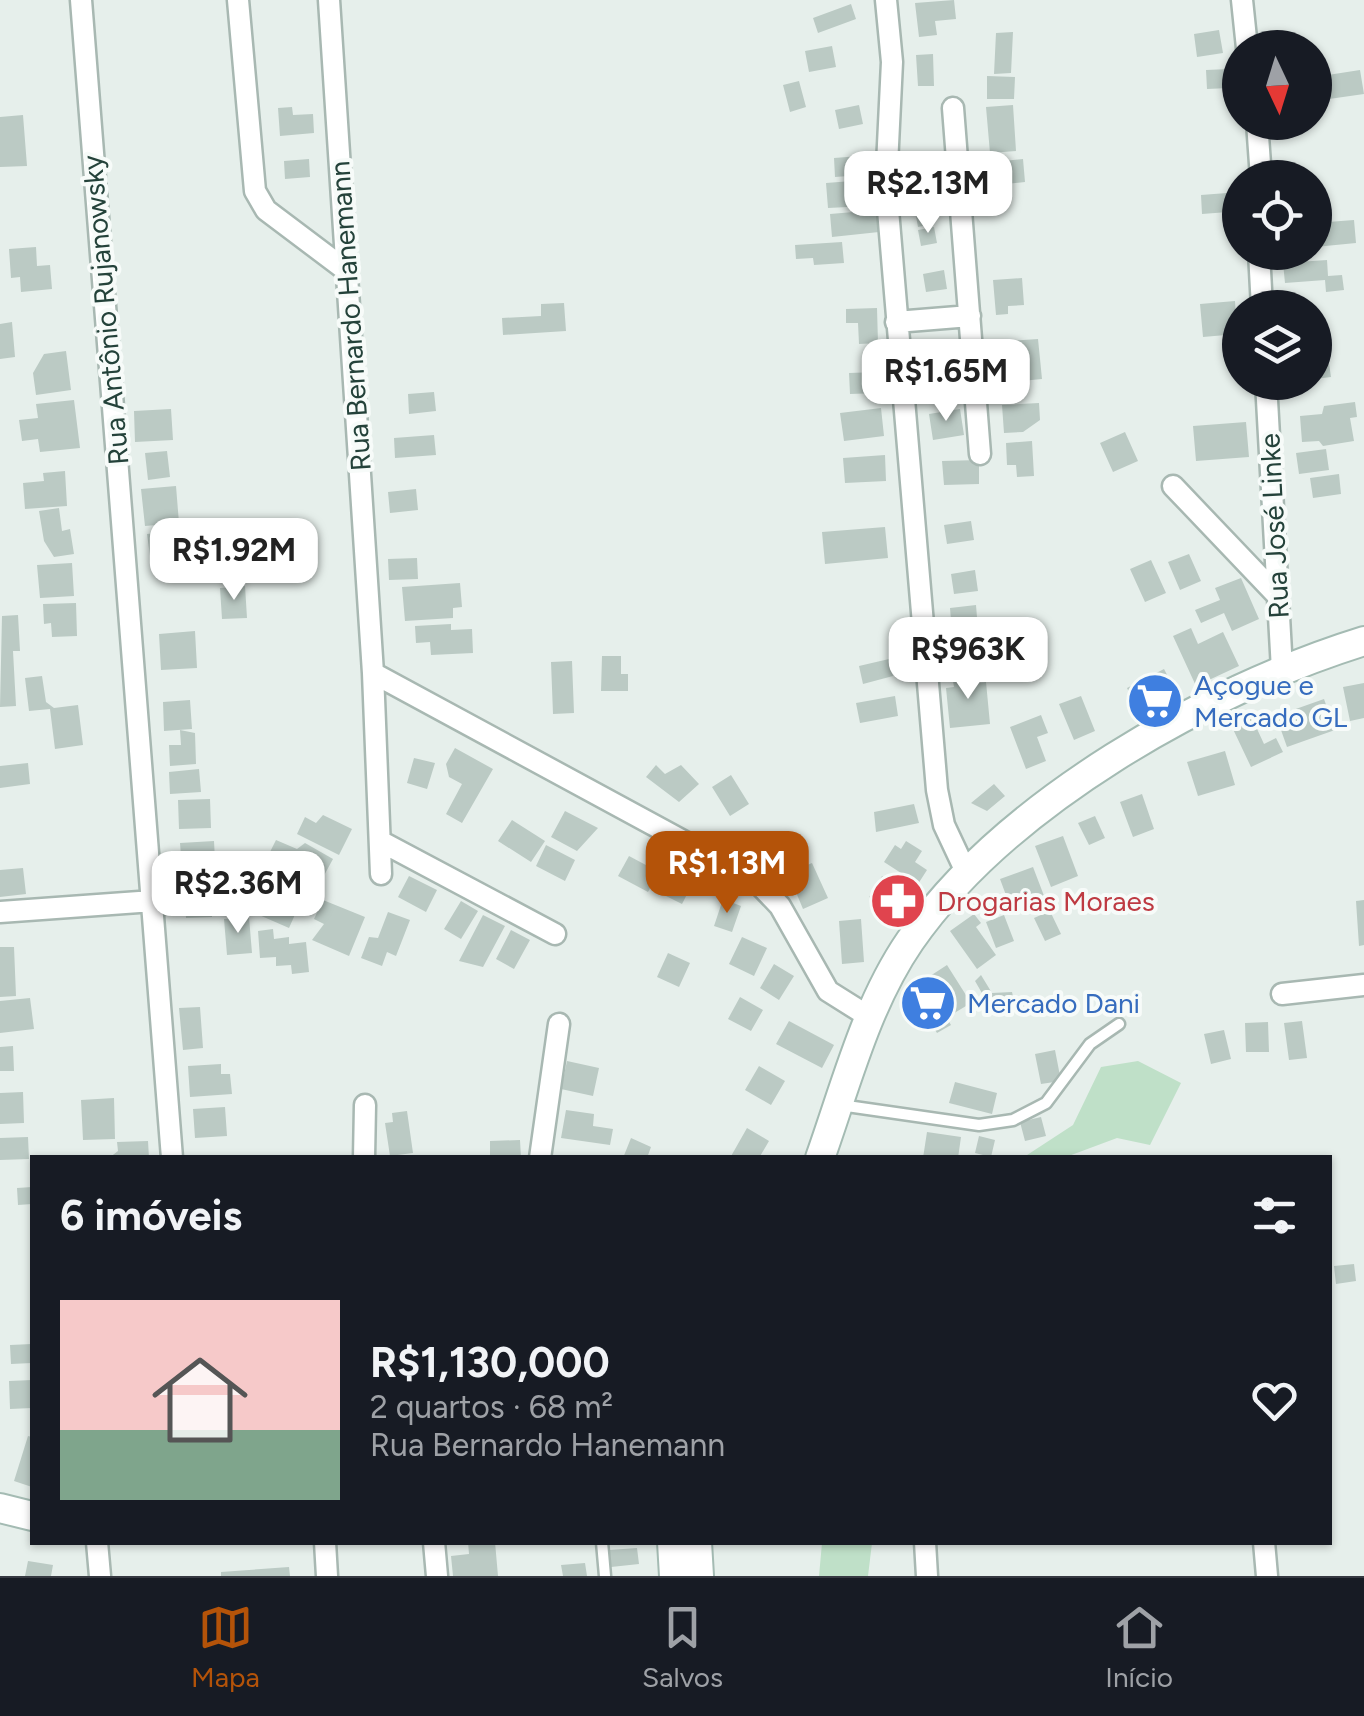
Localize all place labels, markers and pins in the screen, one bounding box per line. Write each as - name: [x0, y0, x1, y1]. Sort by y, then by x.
- pin: R$2.13M: [836, 151, 1020, 236]
- pin: R$1.65M: [854, 339, 1038, 424]
- pin: R$1.92M: [142, 518, 326, 603]
- pin: R$963K: [887, 617, 1049, 702]
- place label: Açogue e Mercado GL: [1194, 668, 1348, 734]
- supermarket icon: Açogue e Mercado GL: [1125, 671, 1185, 731]
- pin: R$1.13M: [635, 831, 819, 916]
- pin: R$2.36M: [146, 851, 330, 936]
- pharmacy icon: Drogarias Moraes: [868, 871, 928, 931]
- place label: Drogarias Moraes: [937, 884, 1155, 918]
- supermarket icon: Mercado Dani: [898, 973, 958, 1033]
- place label: Mercado Dani: [967, 986, 1140, 1020]

